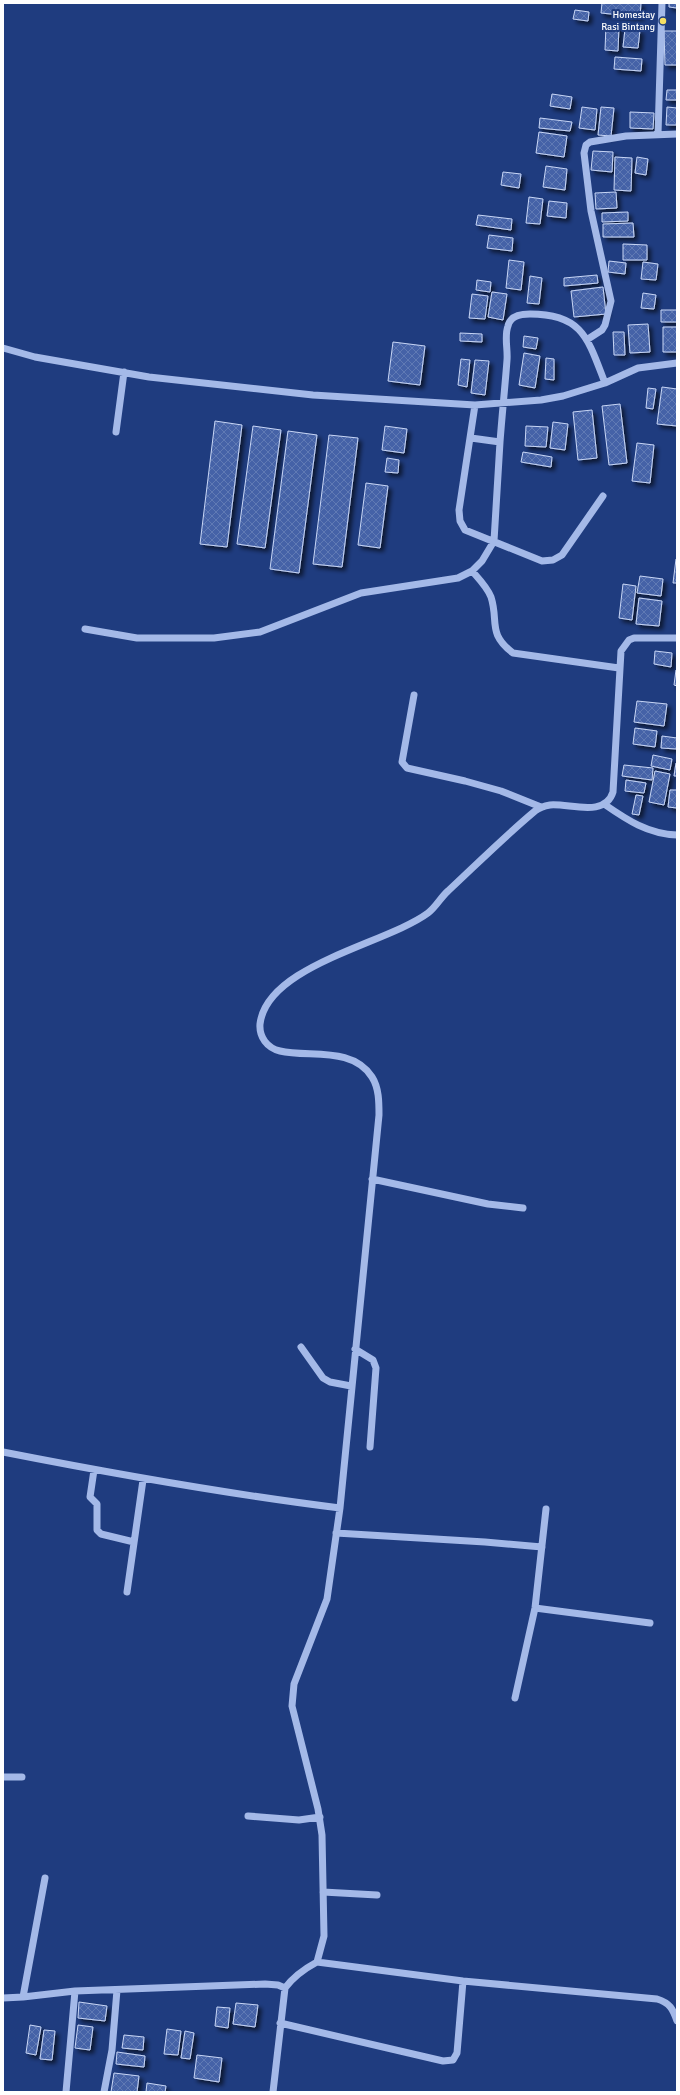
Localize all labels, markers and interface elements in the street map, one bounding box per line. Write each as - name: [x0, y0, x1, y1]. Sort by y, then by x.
- place label: Homestay Rasi Bintang: [601, 9, 655, 33]
- marker: Homestay Rasi Bintang: [658, 16, 668, 26]

